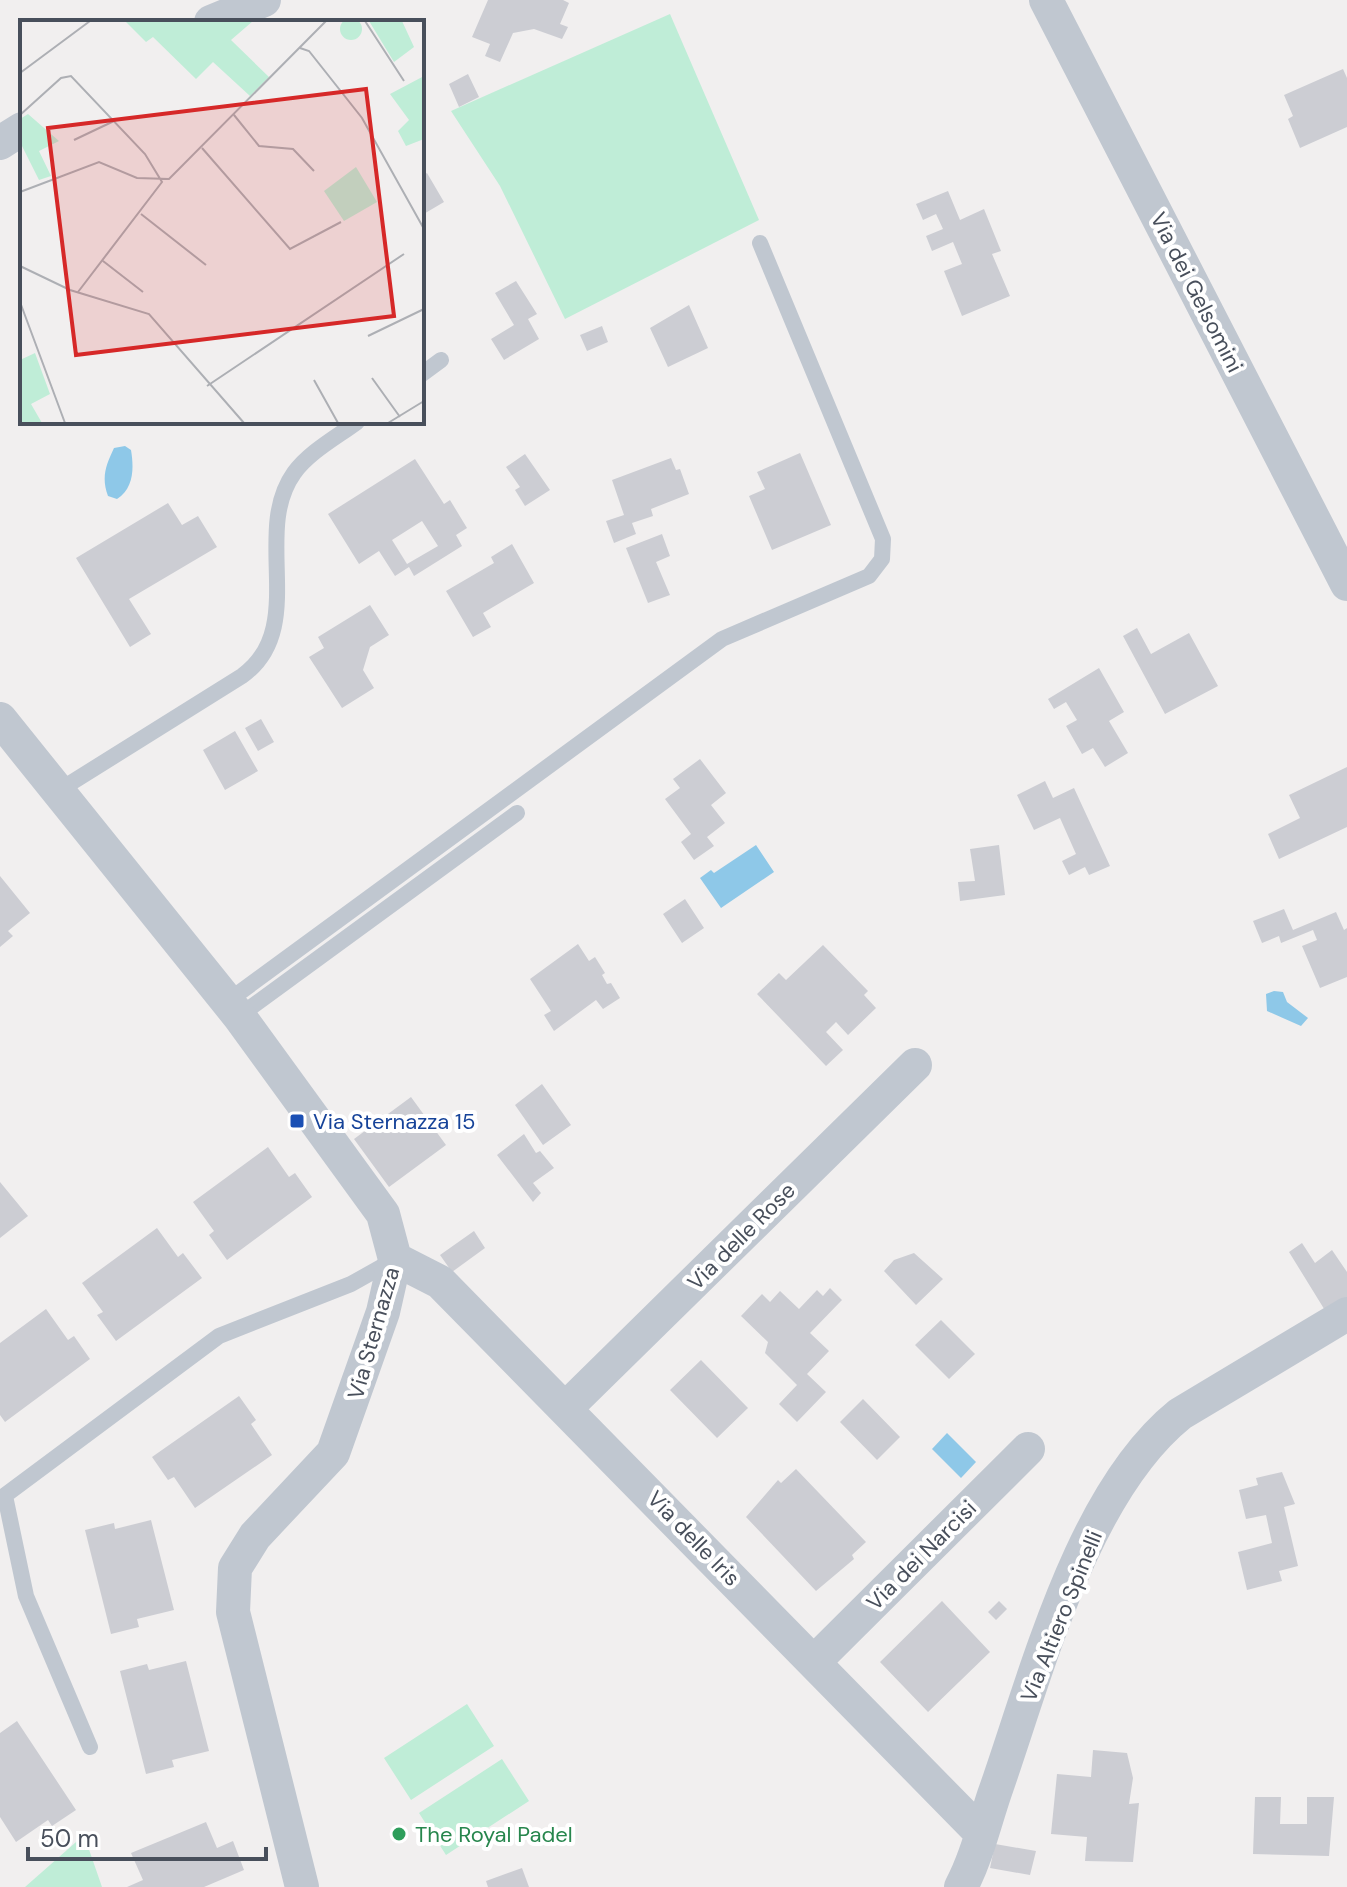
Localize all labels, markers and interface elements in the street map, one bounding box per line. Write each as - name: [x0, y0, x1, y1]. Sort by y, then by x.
- inset map: [20, 20, 424, 424]
- street label: Via dei Gelsomini: [1144, 207, 1249, 377]
- place label: Via Sternazza 15: [313, 1107, 475, 1136]
- marker: Via Sternazza 15: [288, 1112, 306, 1130]
- street label: Via delle Rose: [681, 1176, 802, 1297]
- street label: Via Sternazza: [341, 1264, 406, 1403]
- street label: Via delle Iris: [641, 1484, 746, 1592]
- street label: Via dei Narcisi: [860, 1494, 983, 1617]
- street label: Via Altiero Spinelli: [1014, 1526, 1109, 1706]
- scale bar: [28, 1811, 266, 1861]
- place label: The Royal Padel: [415, 1820, 573, 1849]
- text: 50 m: [40, 1823, 99, 1854]
- marker: The Royal Padel: [390, 1825, 408, 1843]

